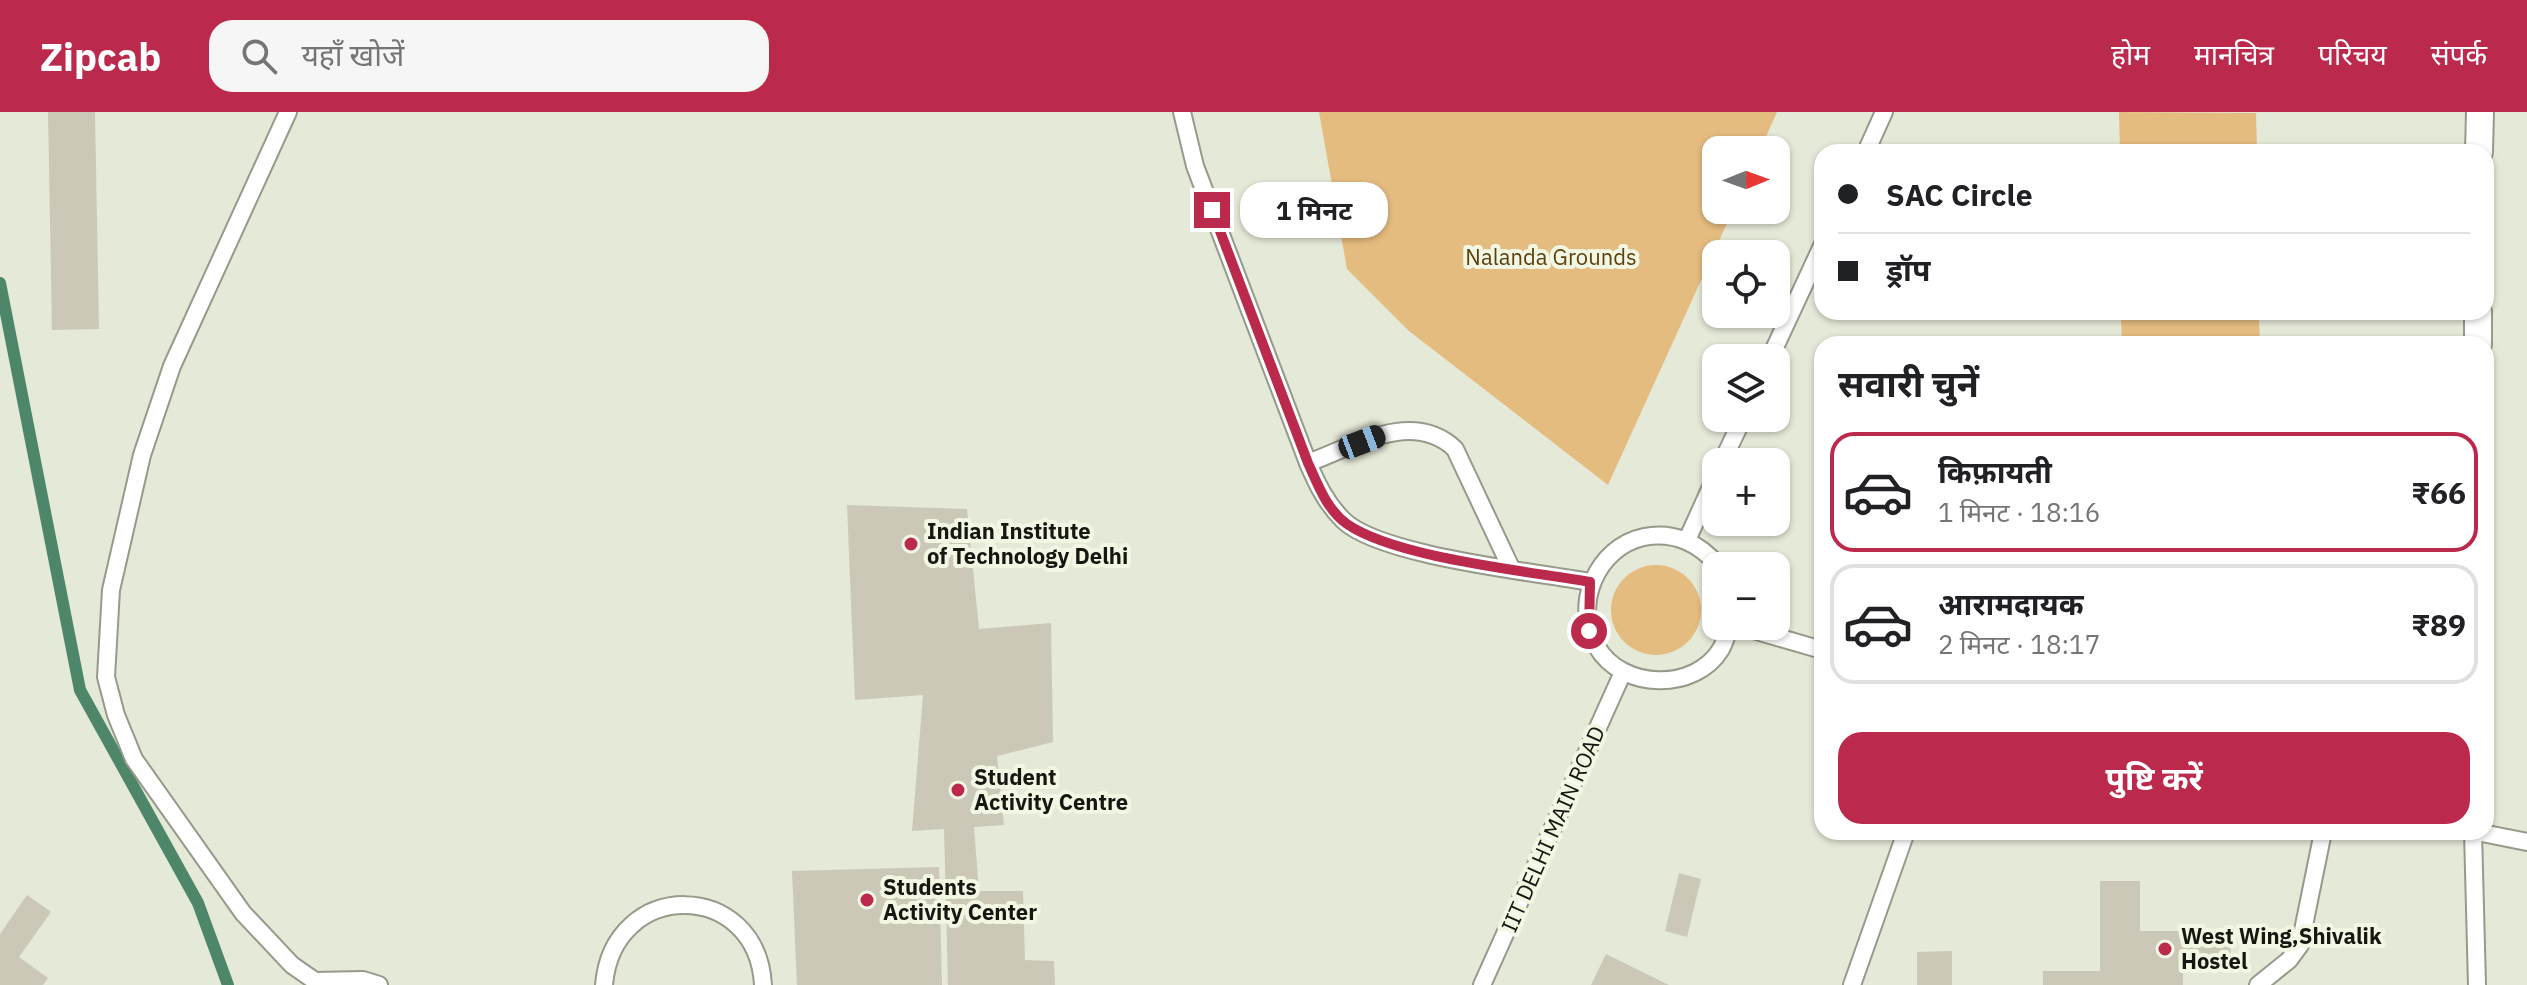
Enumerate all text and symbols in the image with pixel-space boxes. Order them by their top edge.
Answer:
search box [209,20,769,92]
text: Zipcab [40,32,161,81]
icon: search [237,34,281,78]
text: यहाँ खोजें [301,35,404,74]
text: होम [2111,36,2150,73]
text: मानचित्र [2194,36,2274,73]
text: परिचय [2318,36,2387,73]
text: संपर्क [2431,36,2487,73]
north arrow [1702,136,1790,224]
map controls [1702,136,1790,640]
text: SAC Circle [1886,175,2033,214]
callout: 1 मिनट [1240,182,1388,238]
route end [1194,192,1230,228]
text: 1 मिनट [1276,193,1352,227]
button: locate [1702,240,1790,328]
park label: Nalanda Grounds [1465,242,1637,271]
text: ड्रॉप [1886,250,1930,289]
button: layers [1702,344,1790,432]
text: सवारी चुनें [1838,360,1979,407]
car [1335,422,1389,462]
button: + [1702,448,1790,536]
text: किफ़ायती [1938,452,2052,491]
icon: car [1842,456,1914,528]
text: ₹66 [2411,473,2466,512]
text: 1 मिनट · 18:16 [1938,495,2100,529]
place label: Indian Institute of Technology Delhi [927,516,1128,570]
marker: Indian Institute of Technology Delhi [902,535,920,553]
button: − [1702,552,1790,640]
text: आरामदायक [1938,584,2084,623]
icon: car [1842,588,1914,660]
text: ₹89 [2411,605,2466,644]
route start [1571,613,1607,649]
text: 2 मिनट · 18:17 [1938,627,2100,661]
street label: IIT DELHI MAIN ROAD [1494,721,1611,936]
button: पुष्टि करें [1838,732,2470,824]
place label: Student Activity Centre [974,762,1128,816]
marker: Student Activity Centre [949,781,967,799]
place label: Students Activity Center [883,872,1037,926]
marker: Students Activity Center [858,891,876,909]
place label: West Wing,Shivalik Hostel [2181,921,2382,975]
marker: West Wing,Shivalik Hostel [2156,940,2174,958]

